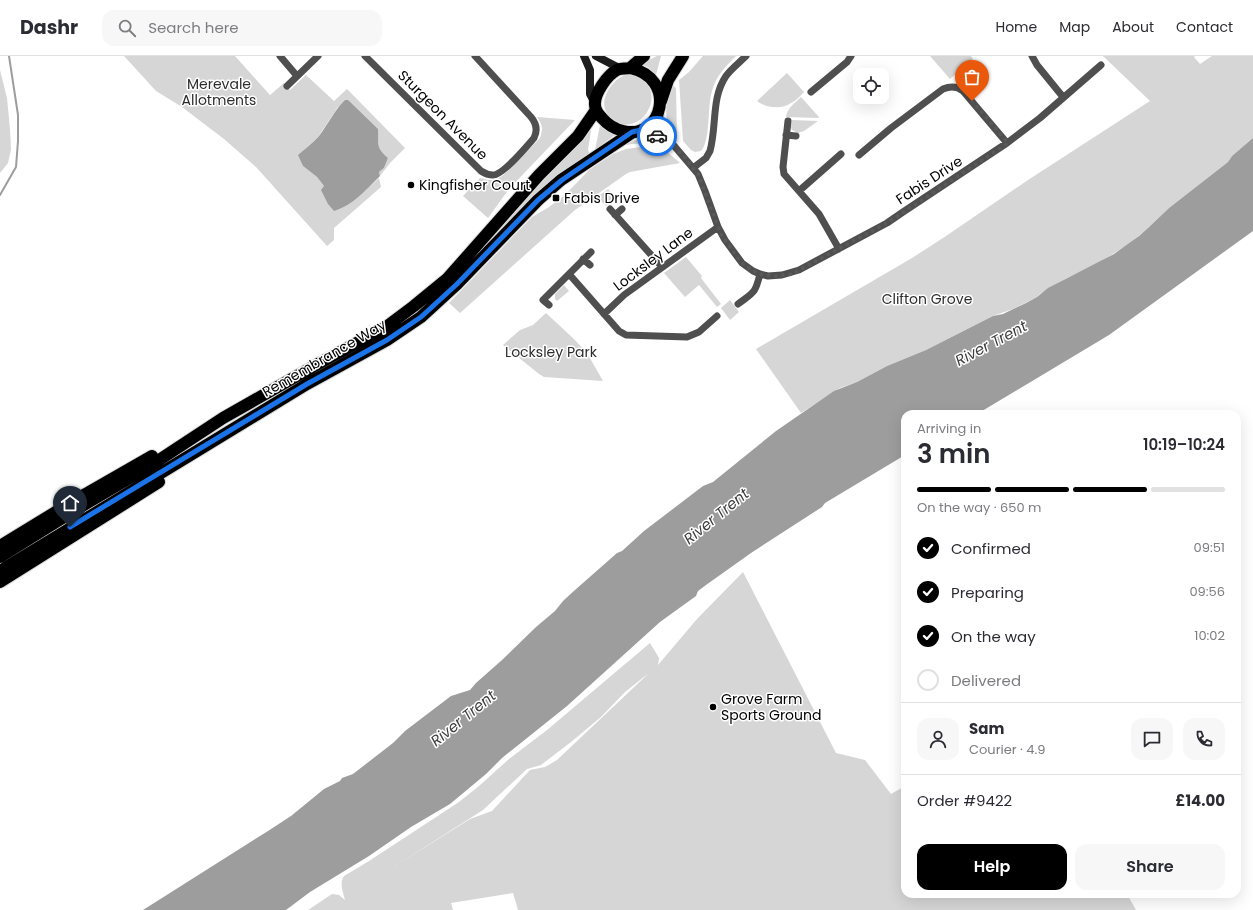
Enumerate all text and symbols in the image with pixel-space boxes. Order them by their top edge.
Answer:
search box [102,10,382,46]
text: Dashr [20,14,78,41]
icon: search [116,17,138,39]
text: Search here [148,17,239,38]
text: Home [995,17,1037,37]
text: Map [1059,17,1090,37]
text: About [1112,17,1154,37]
text: Contact [1176,17,1233,37]
pin [955,60,989,101]
street label: Sturgeon Avenue [394,66,493,165]
icon: bag [961,66,983,88]
map controls [853,68,889,104]
button: locate [853,68,889,104]
park label: Merevale Allotments [182,74,256,110]
courier [637,116,677,156]
icon: car [646,125,668,147]
street label: Fabis Drive [892,151,966,209]
place label: Kingfisher Court [419,175,530,195]
marker: Kingfisher Court [406,180,416,190]
place label: Fabis Drive [564,188,640,208]
marker: Fabis Drive [551,193,561,203]
street label: Locksley Lane [609,222,697,296]
park label: Clifton Grove [882,289,973,309]
street label: Remembrance Way [258,314,390,402]
water label: River Trent [951,315,1031,371]
park label: Locksley Park [505,342,598,362]
text: Arriving in [917,419,981,438]
text: 10:19–10:24 [1143,434,1225,455]
text: 3 min [917,436,990,472]
water label: River Trent [679,483,754,549]
pin [53,486,87,527]
icon: home [59,492,81,514]
text: On the way · 650 m [917,498,1042,517]
icon: check [917,537,939,559]
text: Confirmed [951,538,1031,559]
text: 09:51 [1194,538,1225,557]
icon: check [917,581,939,603]
text: Preparing [951,582,1024,603]
text: 09:56 [1189,582,1225,601]
icon: check [917,625,939,647]
text: On the way [951,626,1036,647]
text: 10:02 [1194,626,1225,645]
text: Delivered [951,670,1021,691]
water label: River Trent [426,685,501,751]
place label: Grove Farm Sports Ground [721,689,821,725]
marker: Grove Farm Sports Ground [708,702,718,712]
button: person [917,718,959,760]
text: Sam [969,718,1004,739]
button: chat [1131,718,1173,760]
button: phone [1183,718,1225,760]
text: Courier · 4.9 [969,740,1045,759]
text: Order #9422 [917,790,1012,811]
text: £14.00 [1175,790,1225,811]
button: Help [917,844,1067,890]
button: Share [1075,844,1225,890]

